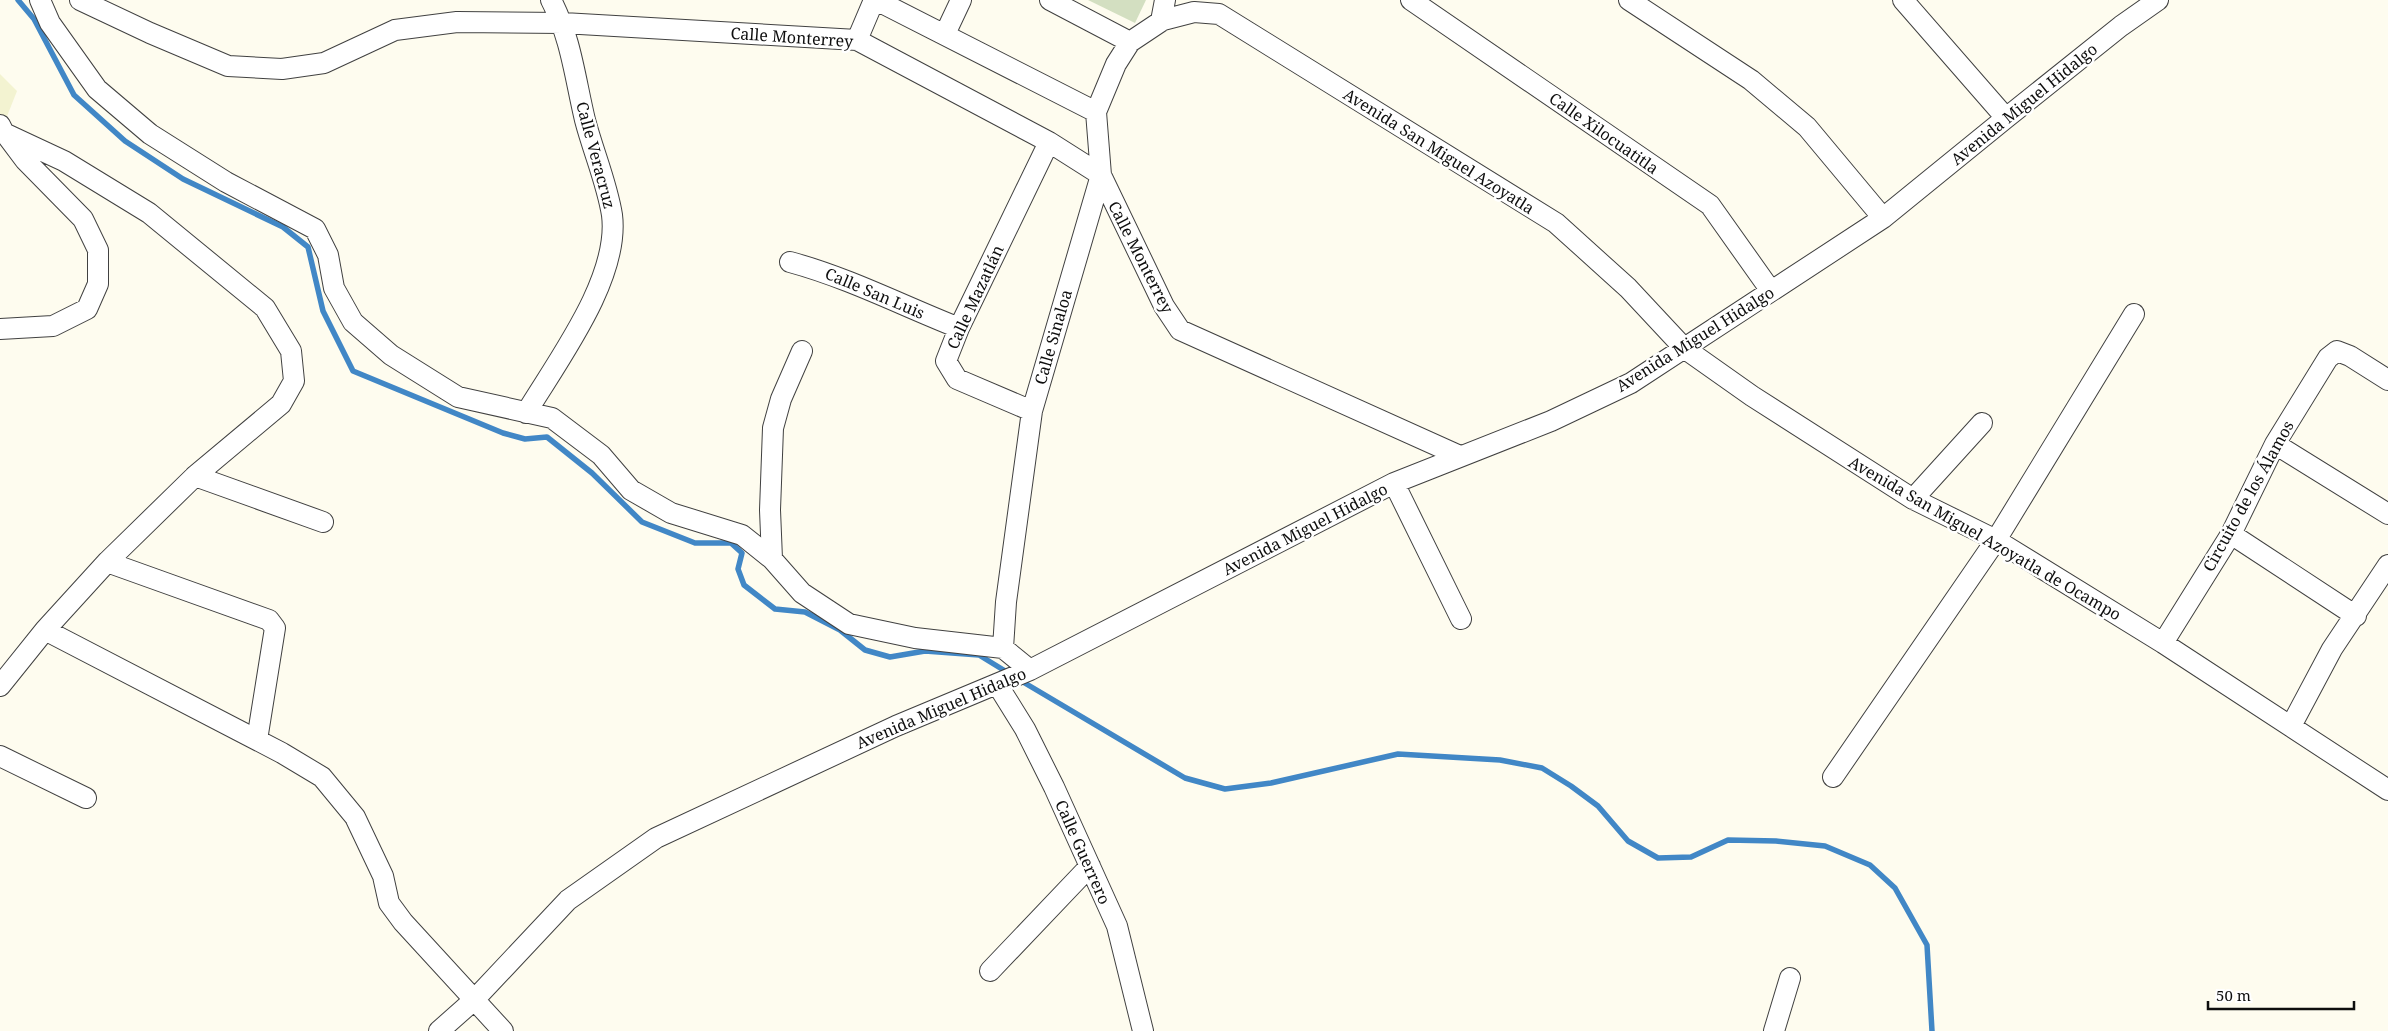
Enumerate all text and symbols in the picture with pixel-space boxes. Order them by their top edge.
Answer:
street label: Calle Monterrey [730,22,855,52]
street label: Avenida Miguel Hidalgo [1946,38,2102,170]
street label: Avenida San Miguel Azoyatla [1339,83,1539,219]
street label: Calle Xilocuatitla [1545,87,1663,179]
street label: Calle Veracruz [571,99,621,211]
street label: Calle Monterrey [1103,197,1179,318]
street label: Calle Mazatlán [941,241,1009,353]
street label: Calle San Luis [822,262,928,324]
street label: Avenida Miguel Hidalgo [1612,281,1778,397]
street label: Calle Sinaloa [1029,287,1077,387]
street label: Circuito de los Álamos [2197,417,2299,575]
street label: Avenida San Miguel Azoyatla de Ocampo [1845,451,2125,625]
street label: Avenida Miguel Hidalgo [1219,478,1391,580]
street label: Avenida Miguel Hidalgo [853,662,1029,754]
street label: Calle Guerrero [1050,796,1116,908]
scale bar [2208,978,2354,1010]
text: 50 m [2216,985,2251,1005]

